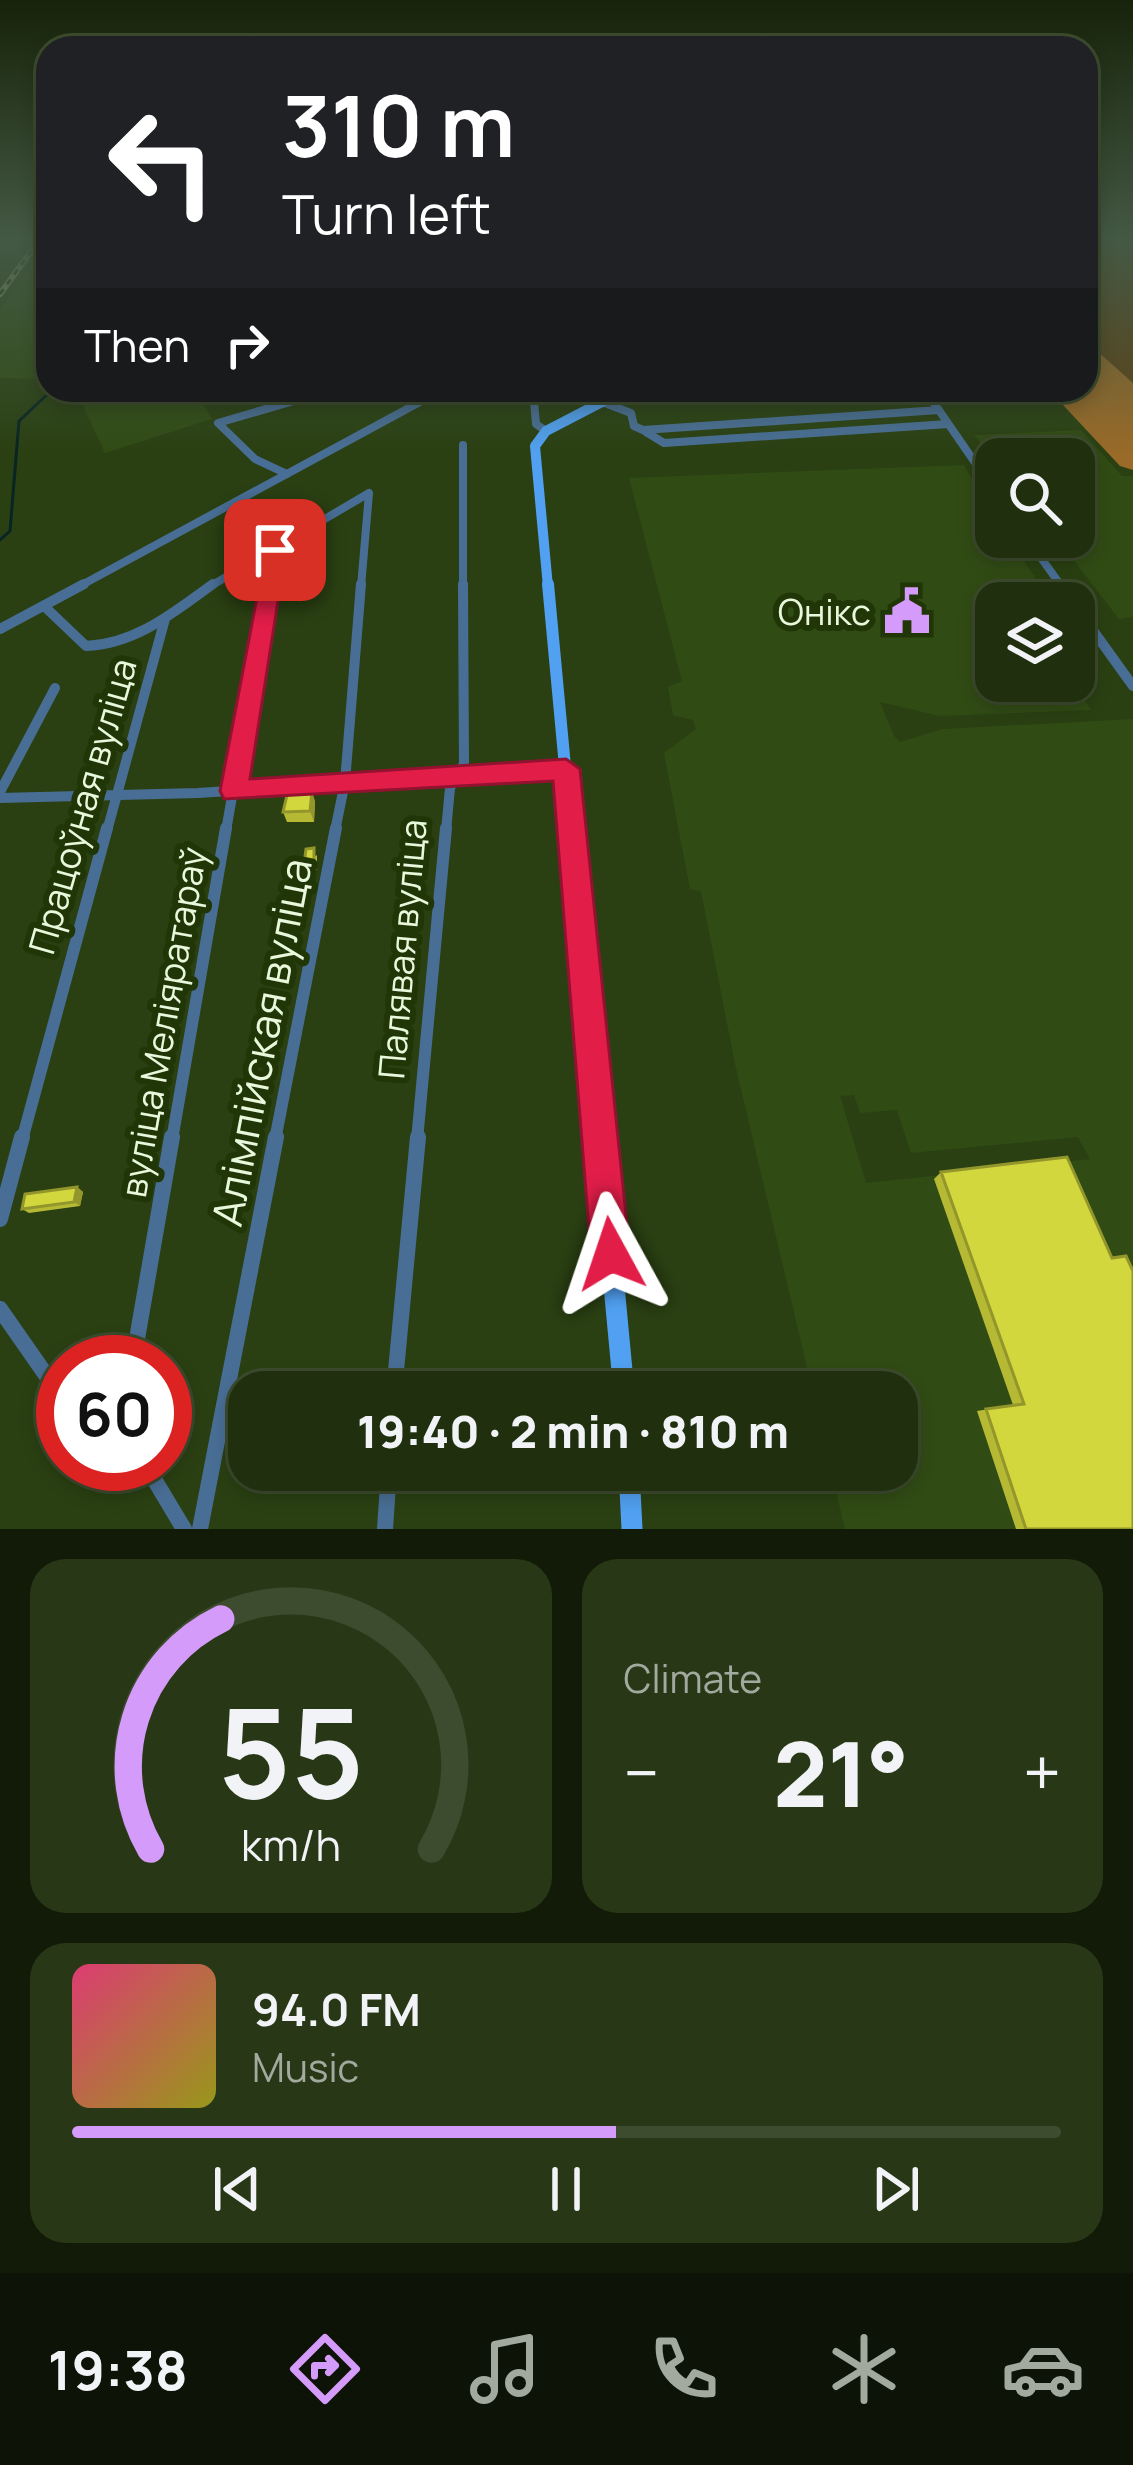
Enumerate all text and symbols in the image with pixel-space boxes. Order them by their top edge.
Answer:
text: 310 m [282,67,515,182]
icon: left [84,84,240,240]
text: Turn left [282,176,491,250]
icon: right [214,312,280,378]
text: Then [84,314,190,376]
map controls [975,438,1095,702]
button: search [975,438,1095,558]
pin [224,499,326,601]
icon: arrive [242,517,308,583]
button: layers [975,582,1095,702]
public building icon: Онікс [882,586,932,636]
place label: Онікс [778,587,871,636]
street label: Працоўная вуліца [16,653,148,959]
street label: Палявая вуліца [366,817,438,1081]
street label: вуліца Меліяратараў [108,843,218,1201]
street label: Алімпійская вуліца [197,853,325,1231]
position arrow [548,1191,674,1317]
speed limit sign: 60 [36,1335,192,1491]
text: 19:40 · 2 min · 810 m [357,1400,789,1462]
text: Climate [624,1651,762,1705]
text: 55 [218,1665,364,1835]
text: 21° [773,1711,909,1834]
text: − [624,1727,659,1817]
text: + [1023,1727,1061,1817]
text: km/h [241,1815,341,1874]
text: 94.0 FM [252,1978,421,2040]
text: Music [252,2040,359,2094]
icon: previous [204,2156,270,2222]
icon: pause [533,2156,599,2222]
icon: next [863,2156,929,2222]
icon: directions [283,2327,367,2411]
icon: music [463,2327,547,2411]
icon: phone [642,2327,726,2411]
icon: climate [822,2327,906,2411]
icon: car [1001,2327,1085,2411]
text: 19:38 [48,2332,188,2406]

